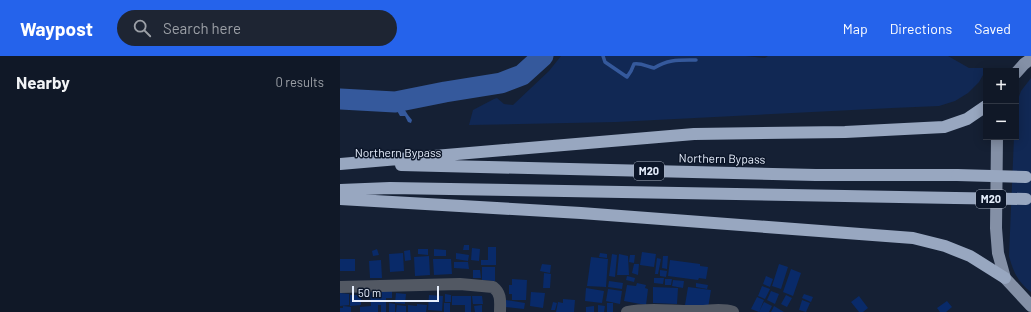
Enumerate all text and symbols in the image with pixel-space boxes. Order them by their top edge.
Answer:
search box [117,10,397,46]
text: Waypost [20,17,93,40]
icon: search [131,17,153,39]
text: Search here [163,19,241,37]
text: Map [843,20,868,37]
text: Directions [890,20,952,37]
text: Saved [974,20,1011,37]
map controls [983,68,1019,140]
button: + [983,68,1019,104]
text: Nearby [16,72,70,92]
text: 0 results [275,74,324,90]
button: − [983,104,1019,140]
street label: Northern Bypass [355,145,442,159]
street label: Northern Bypass [679,150,766,166]
road number: M20 [634,162,664,180]
road number: M20 [976,190,1006,208]
scale bar [352,284,439,303]
text: 50 m [358,286,381,299]

